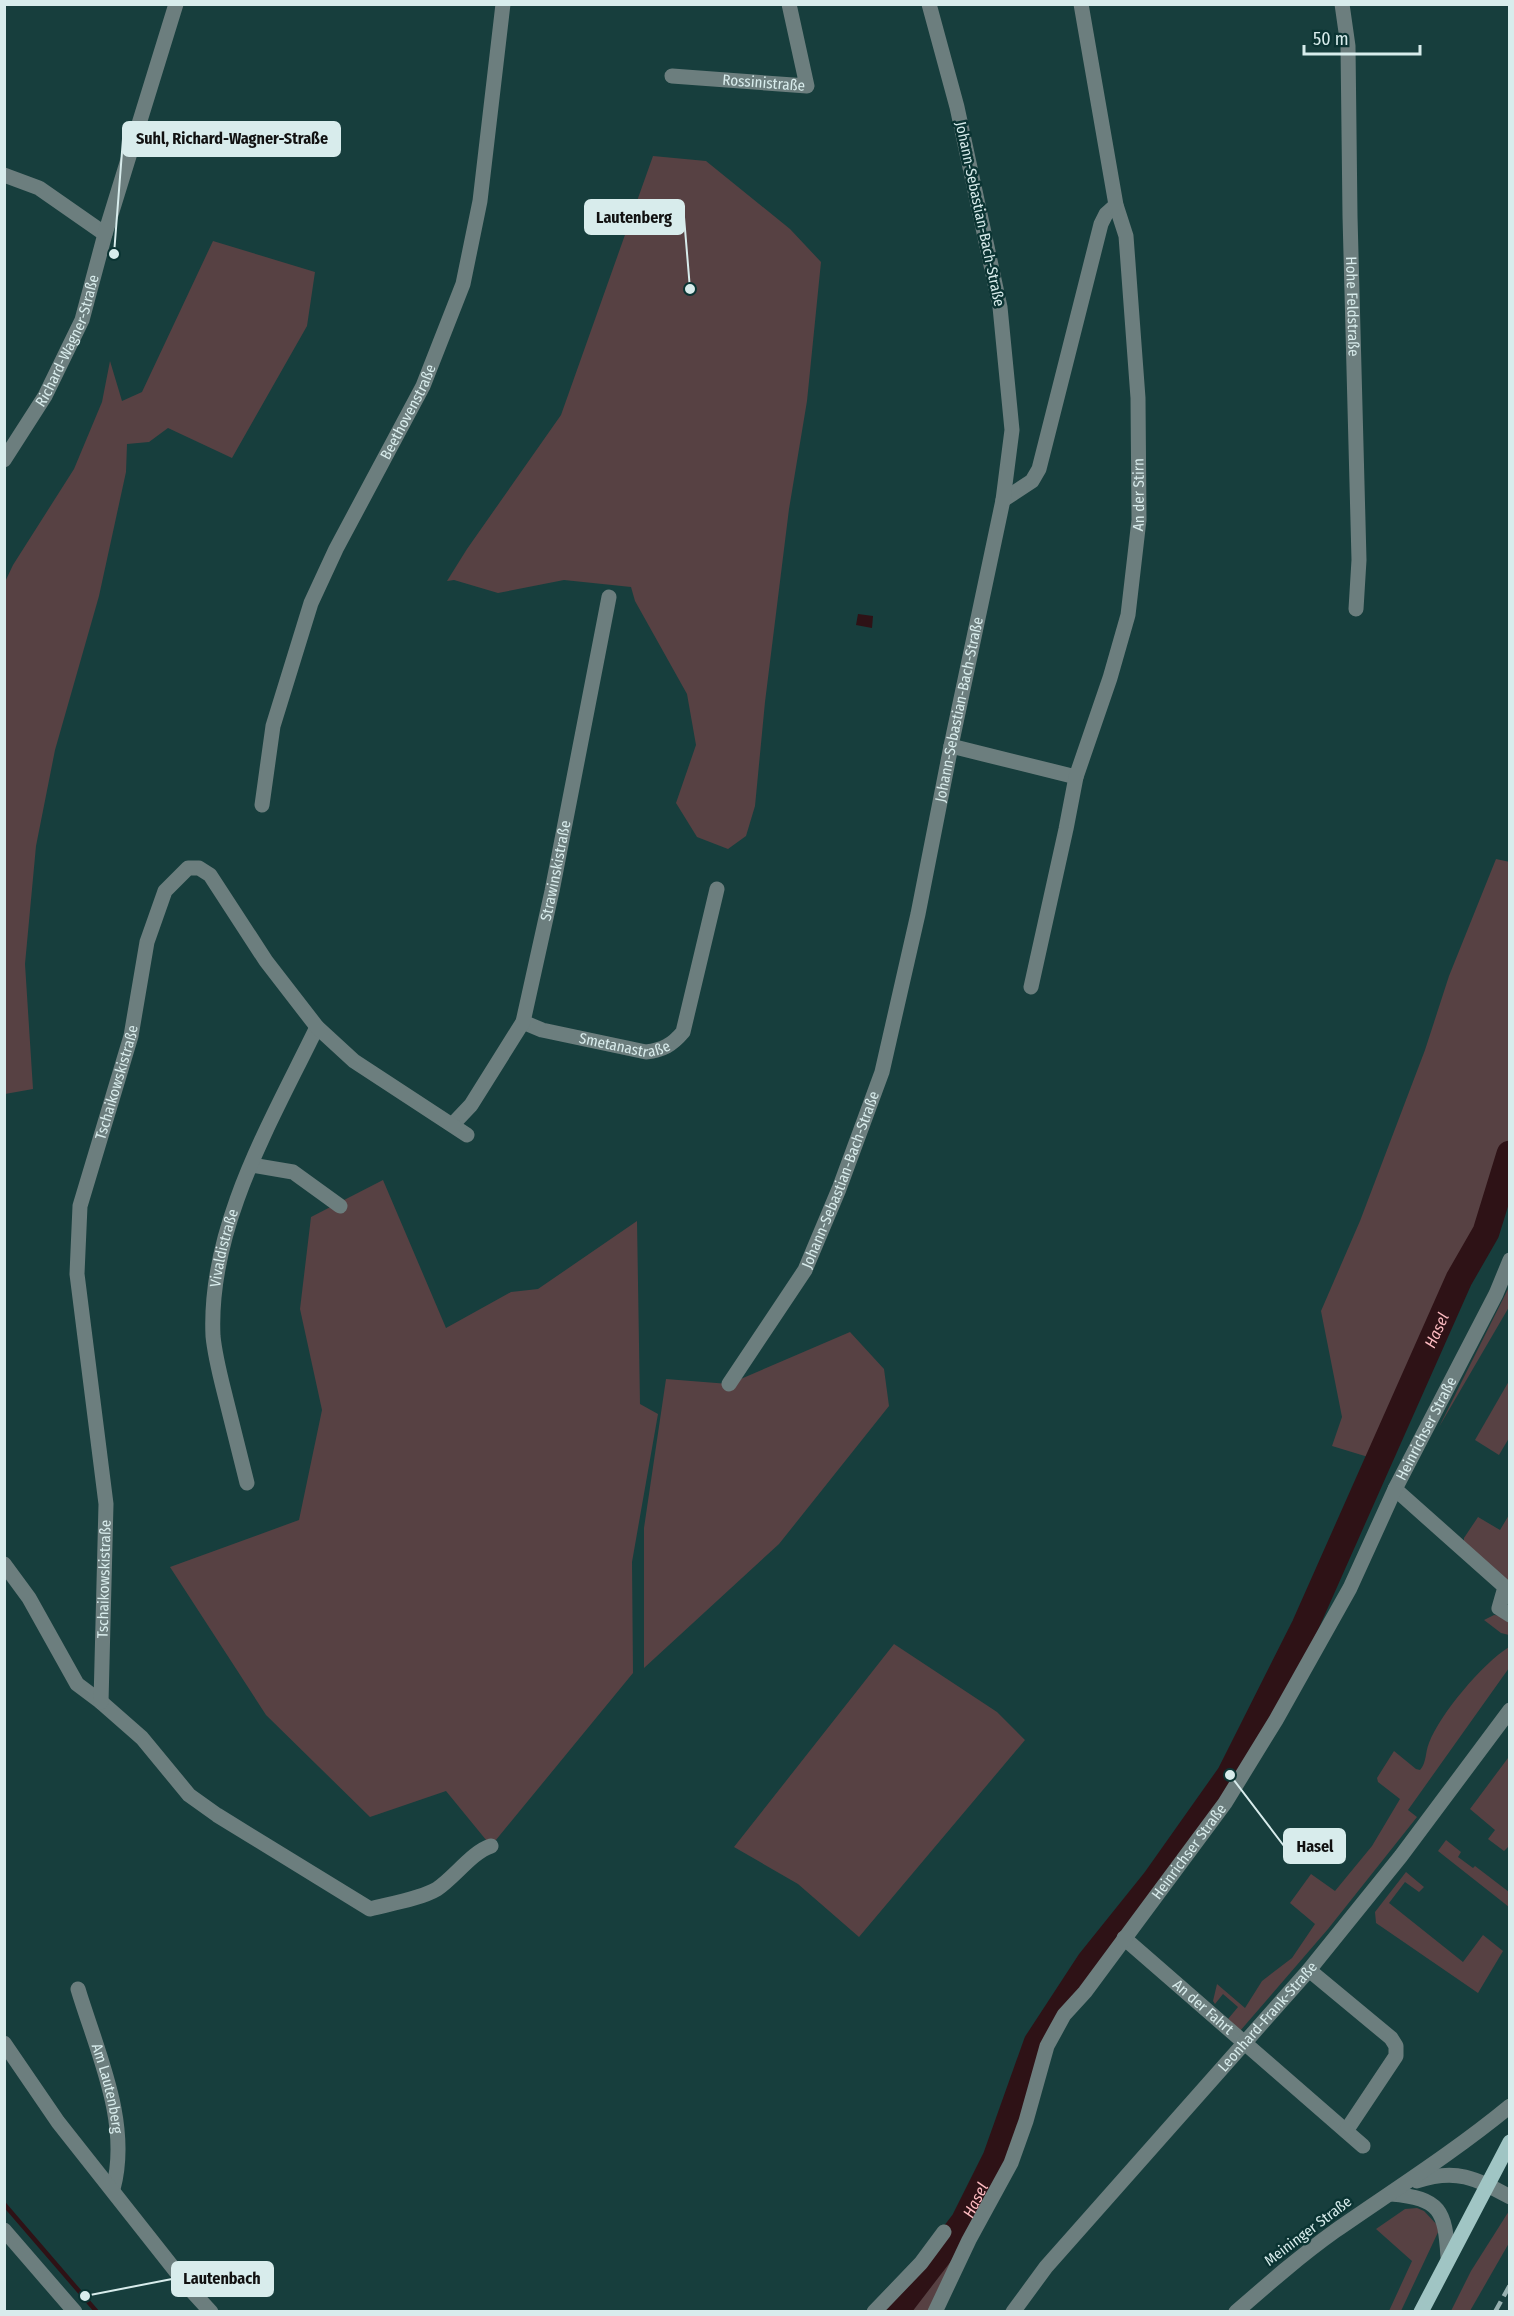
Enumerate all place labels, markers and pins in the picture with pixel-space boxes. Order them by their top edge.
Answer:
callout: Suhl, Richard-Wagner-Straße [123,122,340,156]
callout: Lautenberg [585,200,684,234]
callout: Hasel [1284,1829,1345,1863]
callout: Lautenbach [172,2262,273,2296]

